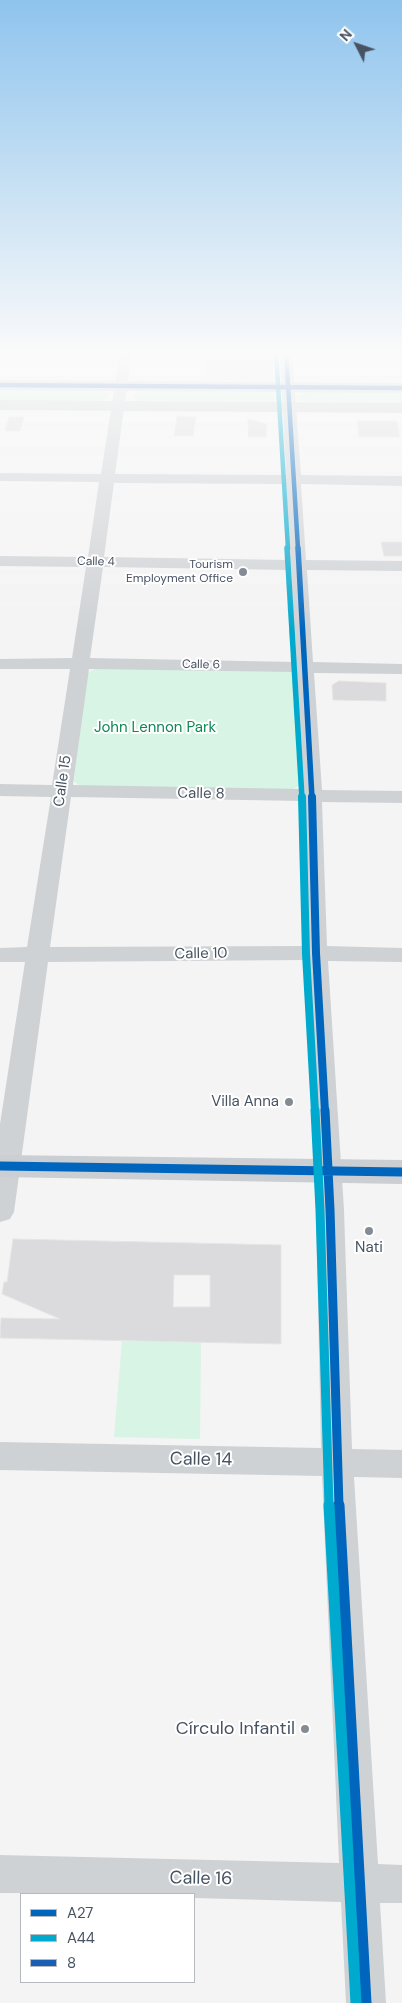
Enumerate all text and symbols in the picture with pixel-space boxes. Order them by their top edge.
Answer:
north arrow [332,20,382,70]
text: N [336,25,356,45]
street label: Calle 4 [77,554,115,570]
place label: Tourism Employment Office [126,558,233,586]
marker: Tourism Employment Office [237,566,249,578]
street label: Calle 6 [182,657,220,673]
park label: John Lennon Park [94,719,216,737]
street label: Calle 15 [50,754,76,808]
street label: Calle 8 [177,785,225,803]
street label: Calle 10 [174,945,228,963]
place label: Villa Anna [211,1093,279,1111]
marker: Villa Anna [283,1096,295,1108]
marker: Nati [363,1225,375,1237]
place label: Nati [355,1239,383,1257]
street label: Calle 14 [170,1449,232,1471]
place label: Círculo Infantil [176,1718,295,1740]
marker: Círculo Infantil [299,1723,311,1735]
street label: Calle 16 [169,1868,233,1890]
legend [20,1893,195,1983]
text: A27 [67,1903,93,1923]
text: A44 [67,1928,95,1948]
text: 8 [67,1953,76,1973]

